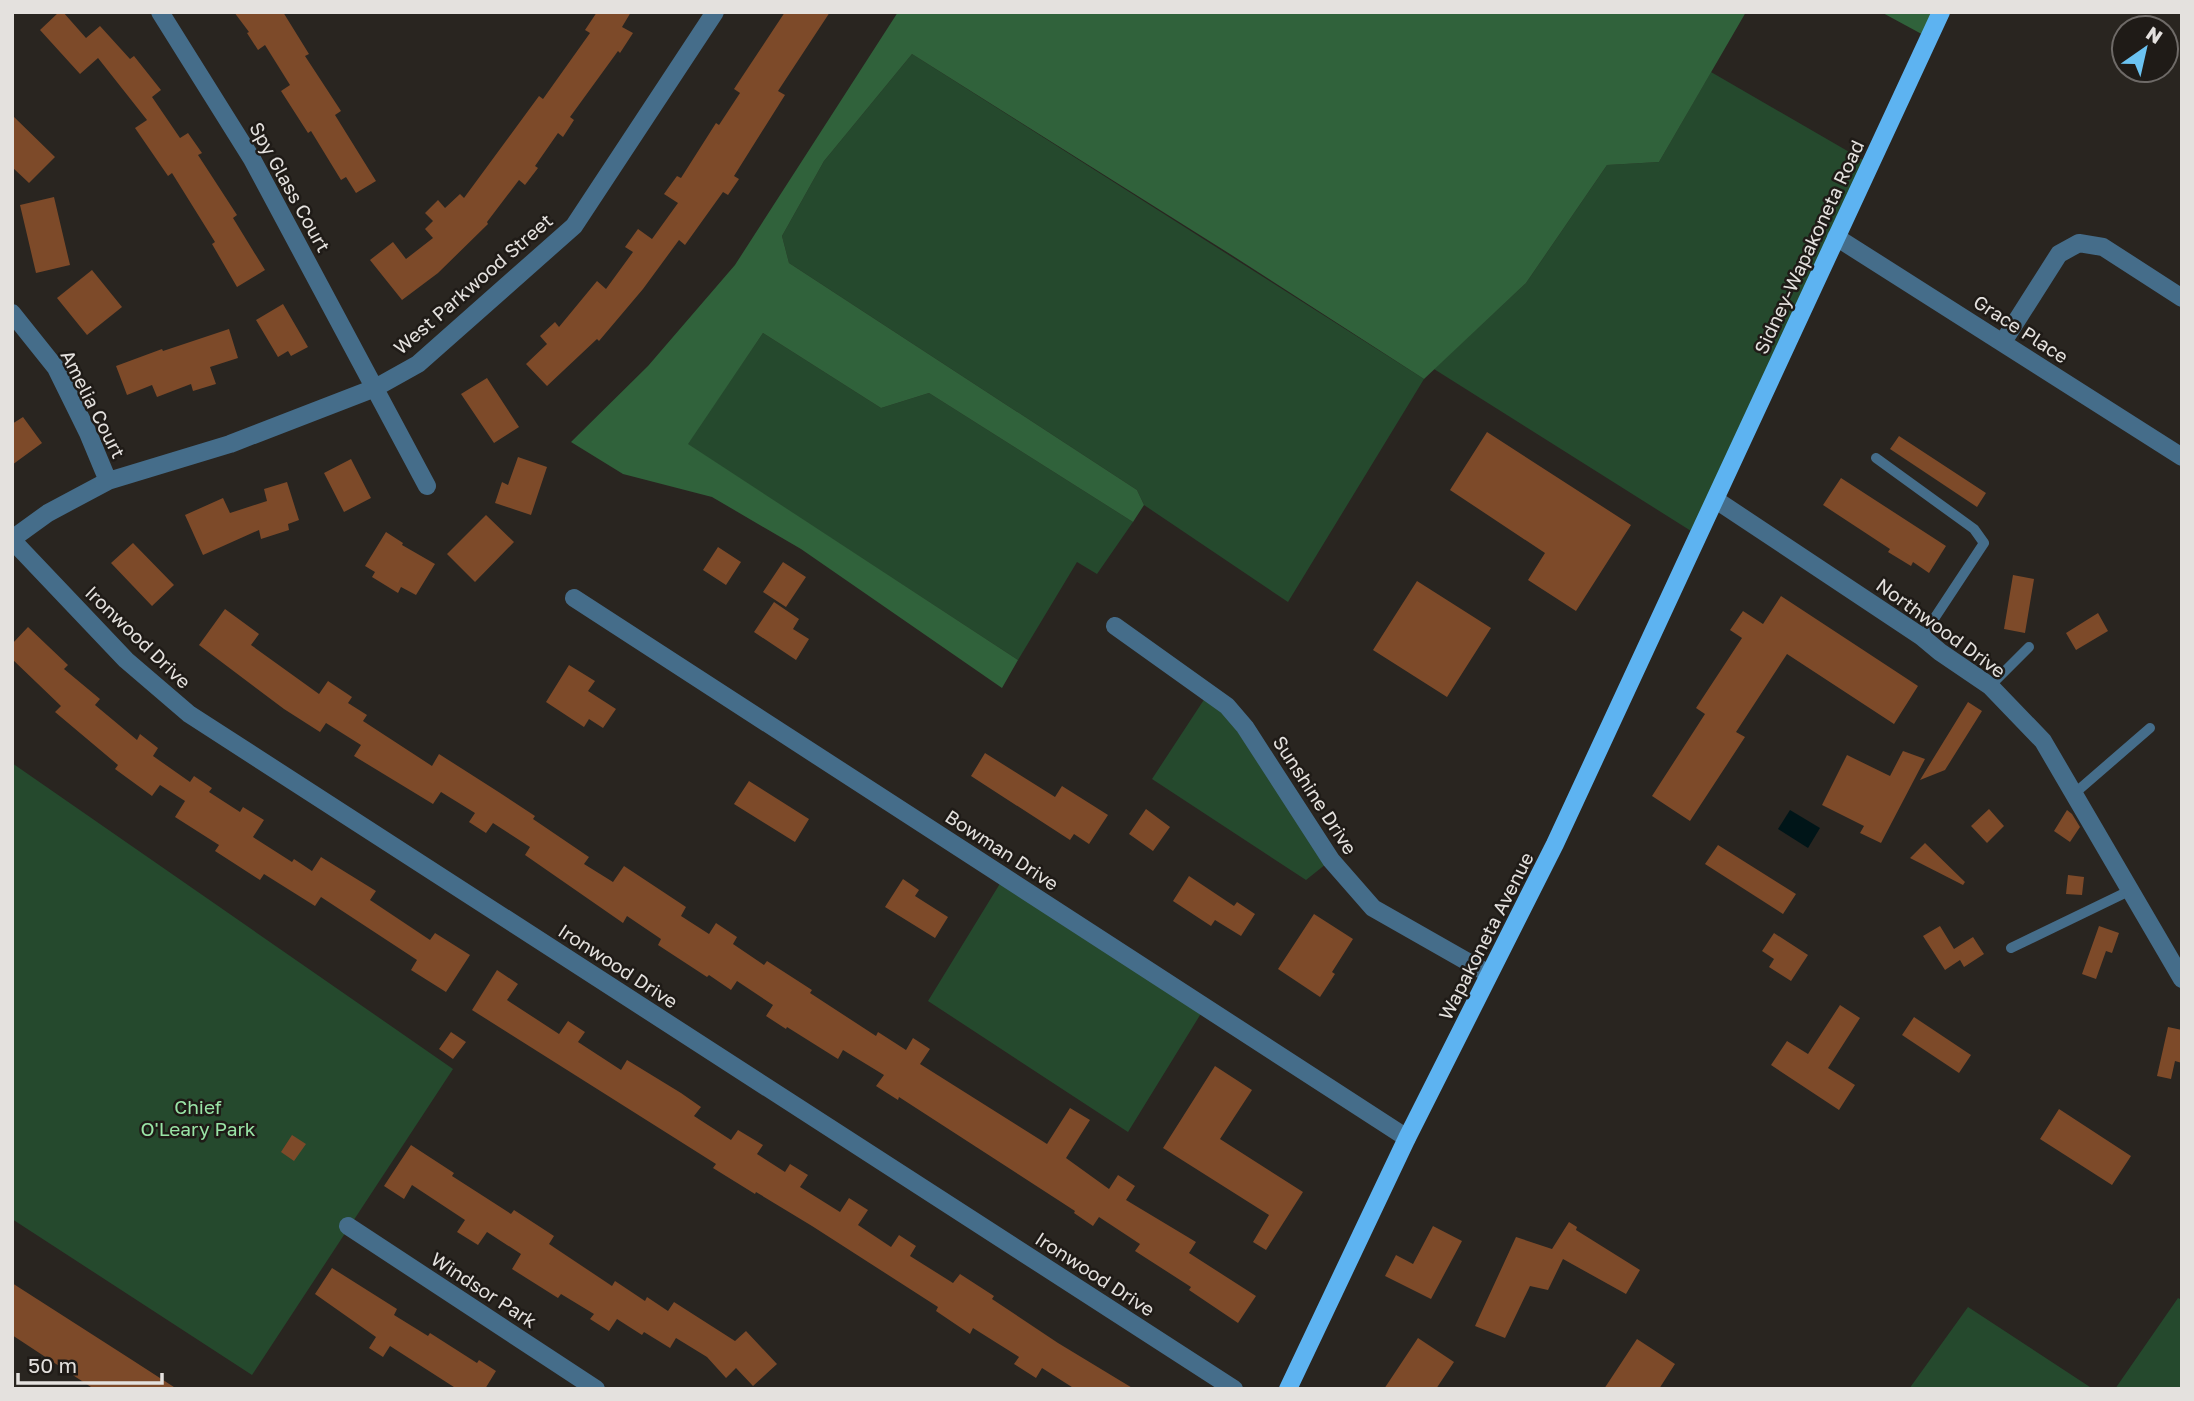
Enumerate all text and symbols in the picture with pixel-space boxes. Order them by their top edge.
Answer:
north arrow [2110,14,2180,84]
text: N [2142,21,2167,48]
street label: Spy Glass Court [245,118,336,256]
street label: Sidney-Wapakoneta Road [1749,136,1868,357]
street label: West Parkwood Street [389,208,557,359]
street label: Grace Place [1970,289,2073,368]
street label: Amelia Court [56,346,131,462]
street label: Northwood Drive [1872,573,2010,682]
street label: Ironwood Drive [81,581,196,693]
street label: Sunshine Drive [1269,731,1362,858]
street label: Bowman Drive [941,804,1063,895]
street label: Wapakoneta Avenue [1433,848,1538,1024]
street label: Ironwood Drive [554,918,682,1013]
park label: Chief O'Leary Park [140,1095,256,1140]
street label: Ironwood Drive [1031,1226,1159,1321]
street label: Windsor Park [427,1247,542,1332]
scale bar [18,1342,161,1386]
text: 50 m [28,1352,77,1378]

